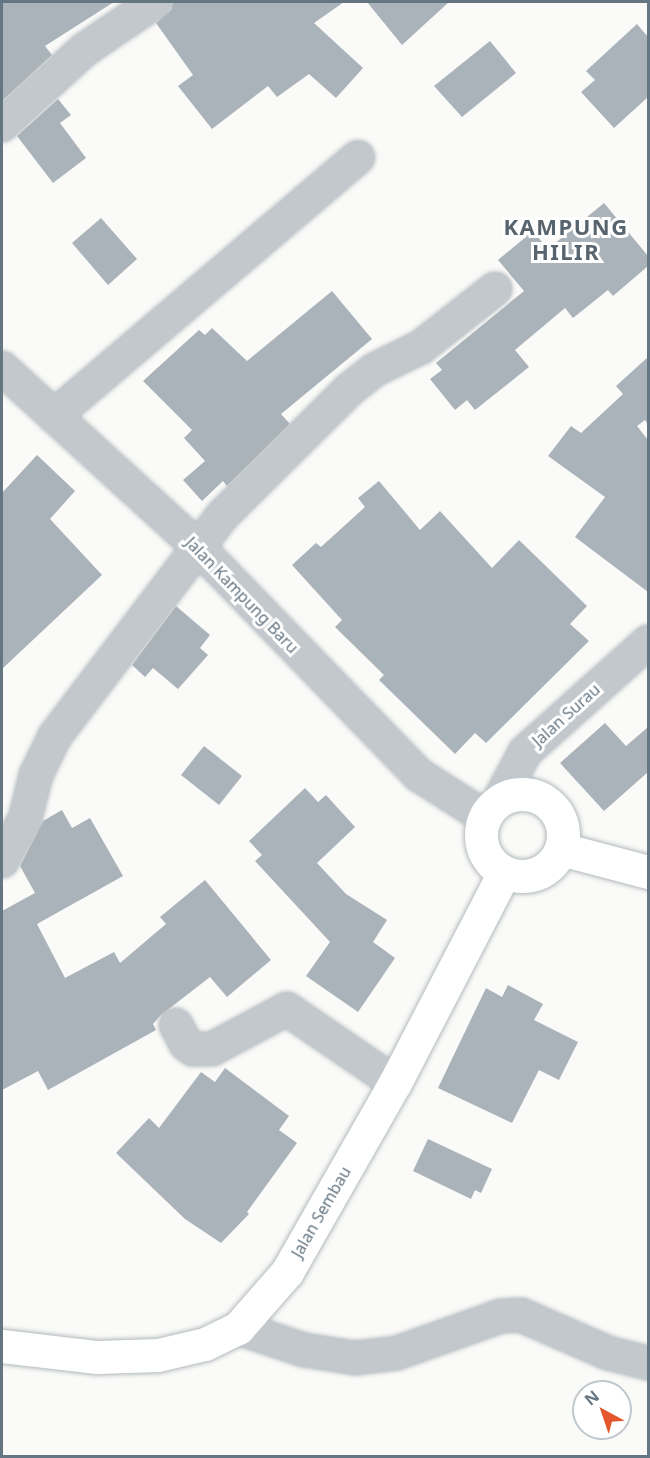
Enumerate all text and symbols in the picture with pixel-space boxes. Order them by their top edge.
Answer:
district label: KAMPUNG HILIR [503,213,629,264]
street label: Jalan Kampung Baru [182,533,302,657]
street label: Jalan Surau [528,680,604,750]
street label: Jalan Sembau [287,1163,355,1261]
north arrow [572,1380,632,1440]
text: N [580,1385,604,1410]

